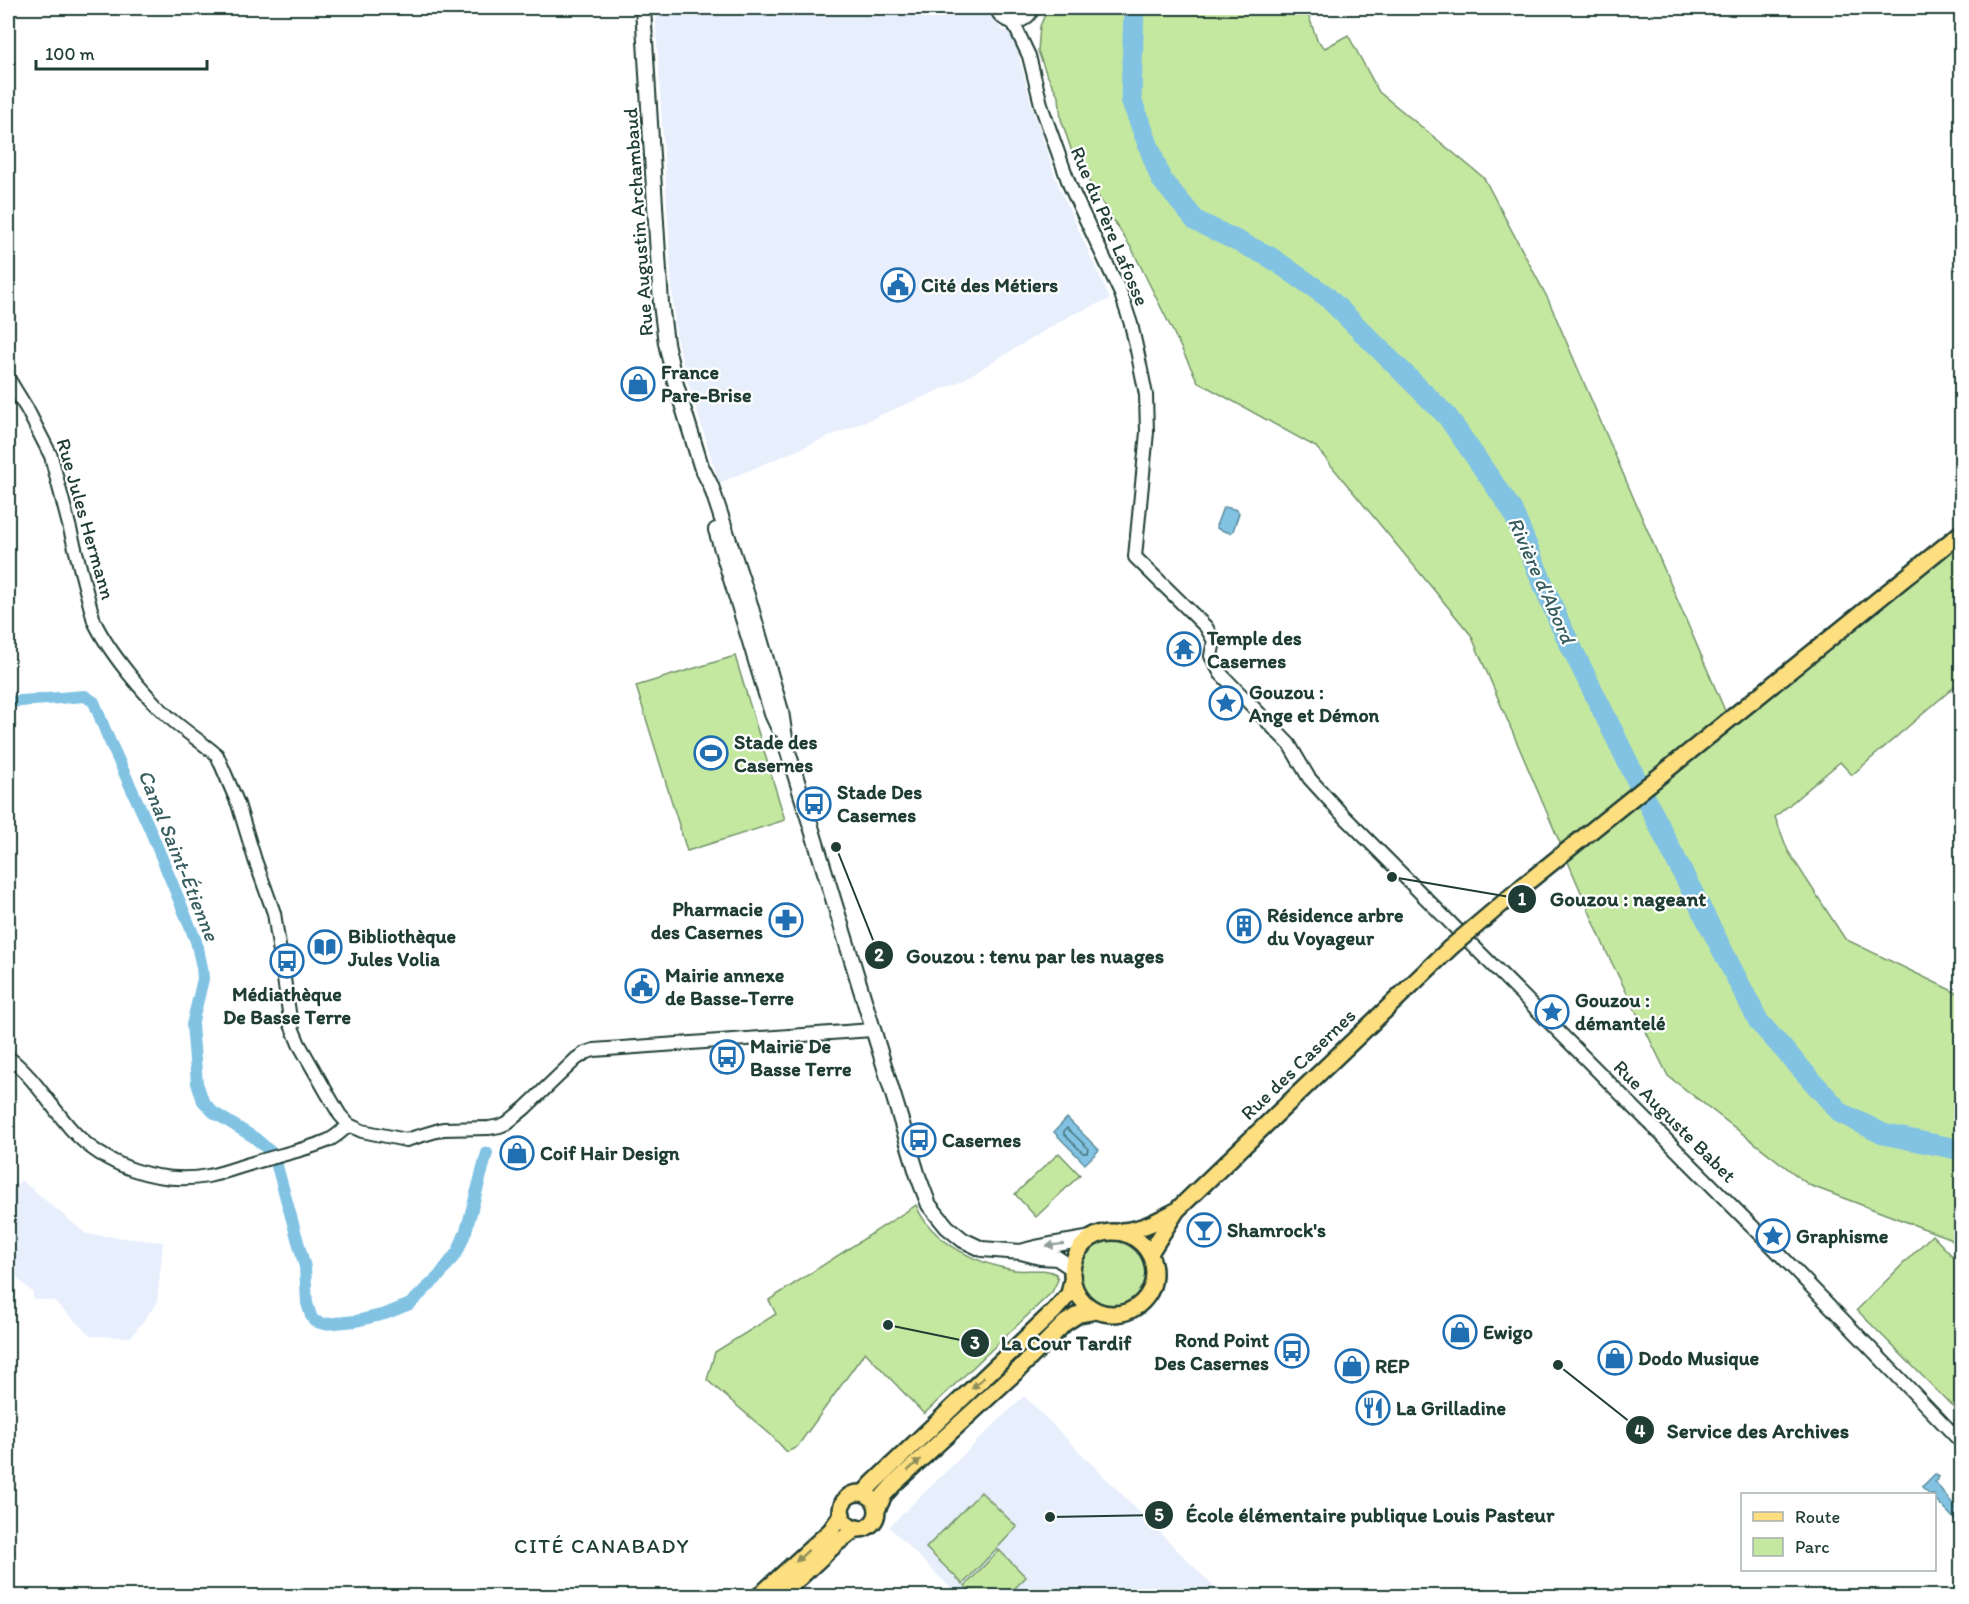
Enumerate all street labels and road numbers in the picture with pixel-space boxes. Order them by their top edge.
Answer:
street label: Rue Augustin Archambaud [618,107,658,337]
street label: Rue du Père Lafosse [1066,143,1154,309]
street label: Rue Jules Hermann [52,436,120,602]
street label: Rue des Casernes [1236,1003,1360,1125]
street label: Rue Auguste Babet [1609,1055,1742,1188]

